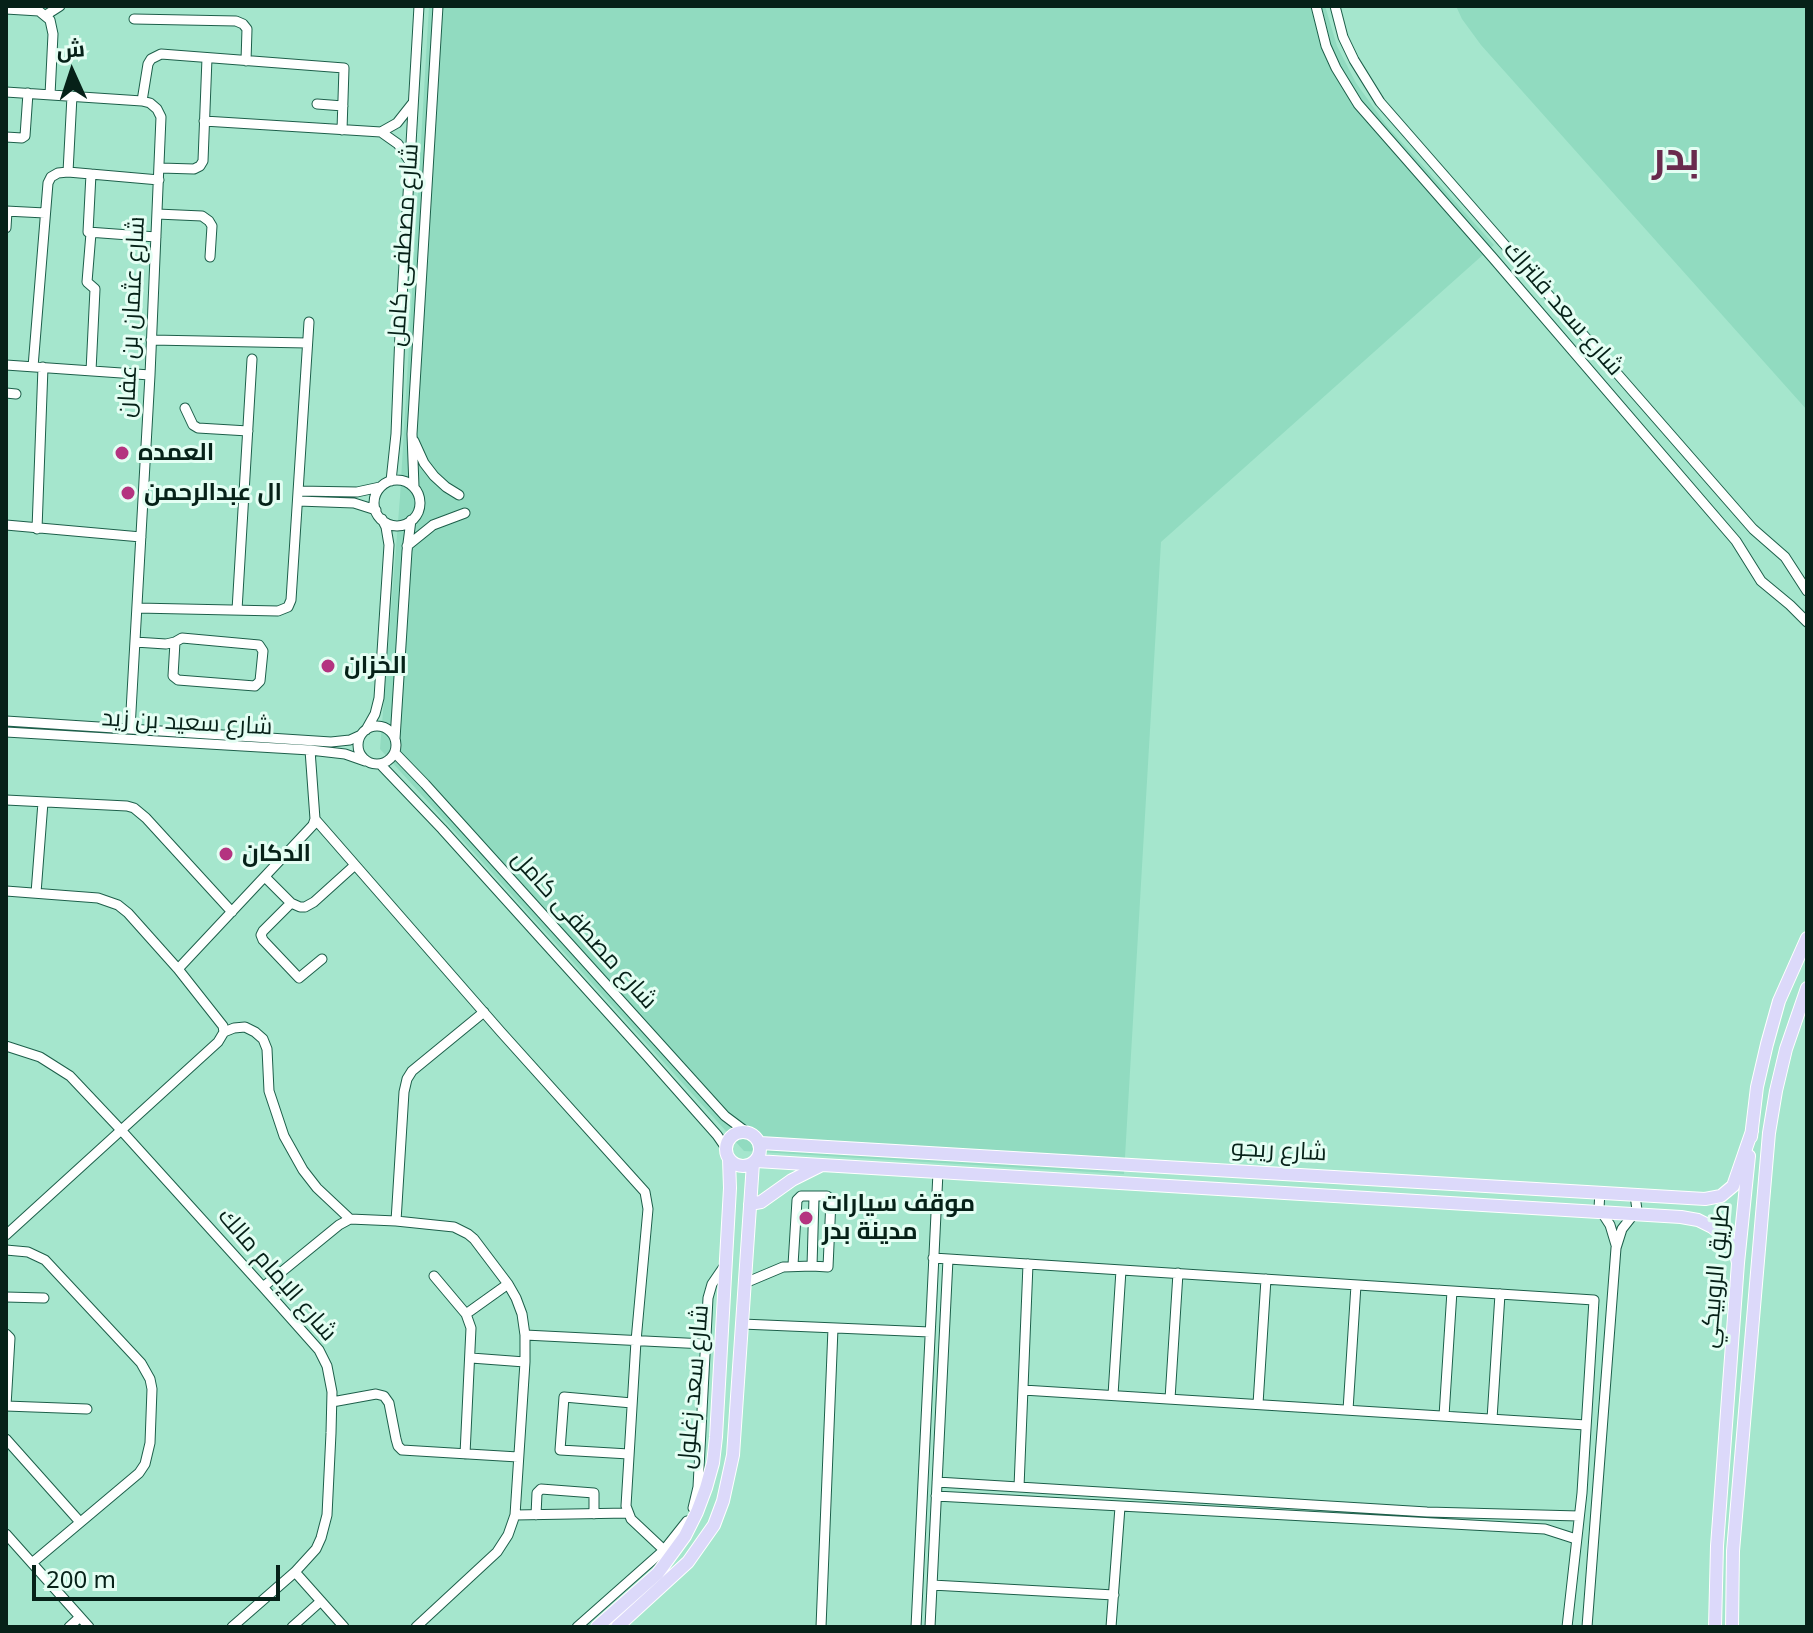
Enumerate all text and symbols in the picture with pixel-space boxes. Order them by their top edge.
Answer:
north arrow [32,32,112,112]
text: ش [56,32,86,64]
district label: بدر [1652,135,1700,183]
street label: شارع مصطفى كامل [383,142,425,348]
street label: شارع عثمان بن عفان [112,216,152,418]
street label: شارع سعد فلتراك [1497,236,1629,382]
place label: العمده [138,439,214,467]
marker: العمده [113,444,131,462]
place label: ال عبدالرحمن [144,479,282,507]
marker: ال عبدالرحمن [119,484,137,502]
place label: الخزان [344,652,407,680]
marker: الخزان [319,657,337,675]
street label: شارع سعيد بن زيد [101,704,273,742]
place label: الدكان [242,840,311,868]
marker: الدكان [217,845,235,863]
street label: شارع مصطفى كامل [505,845,663,1015]
street label: شارع ريجو [1230,1134,1328,1168]
place label: موقف سيارات مدينة بدر [822,1190,975,1246]
street label: شارع الإمام مالك [211,1203,343,1347]
street label: طريق الروبيكي [1695,1203,1737,1349]
marker: موقف سيارات مدينة بدر [797,1209,815,1227]
street label: شارع سعد زغلول [672,1304,716,1470]
scale bar [36,1549,284,1599]
text: 200 m [46,1562,116,1595]

